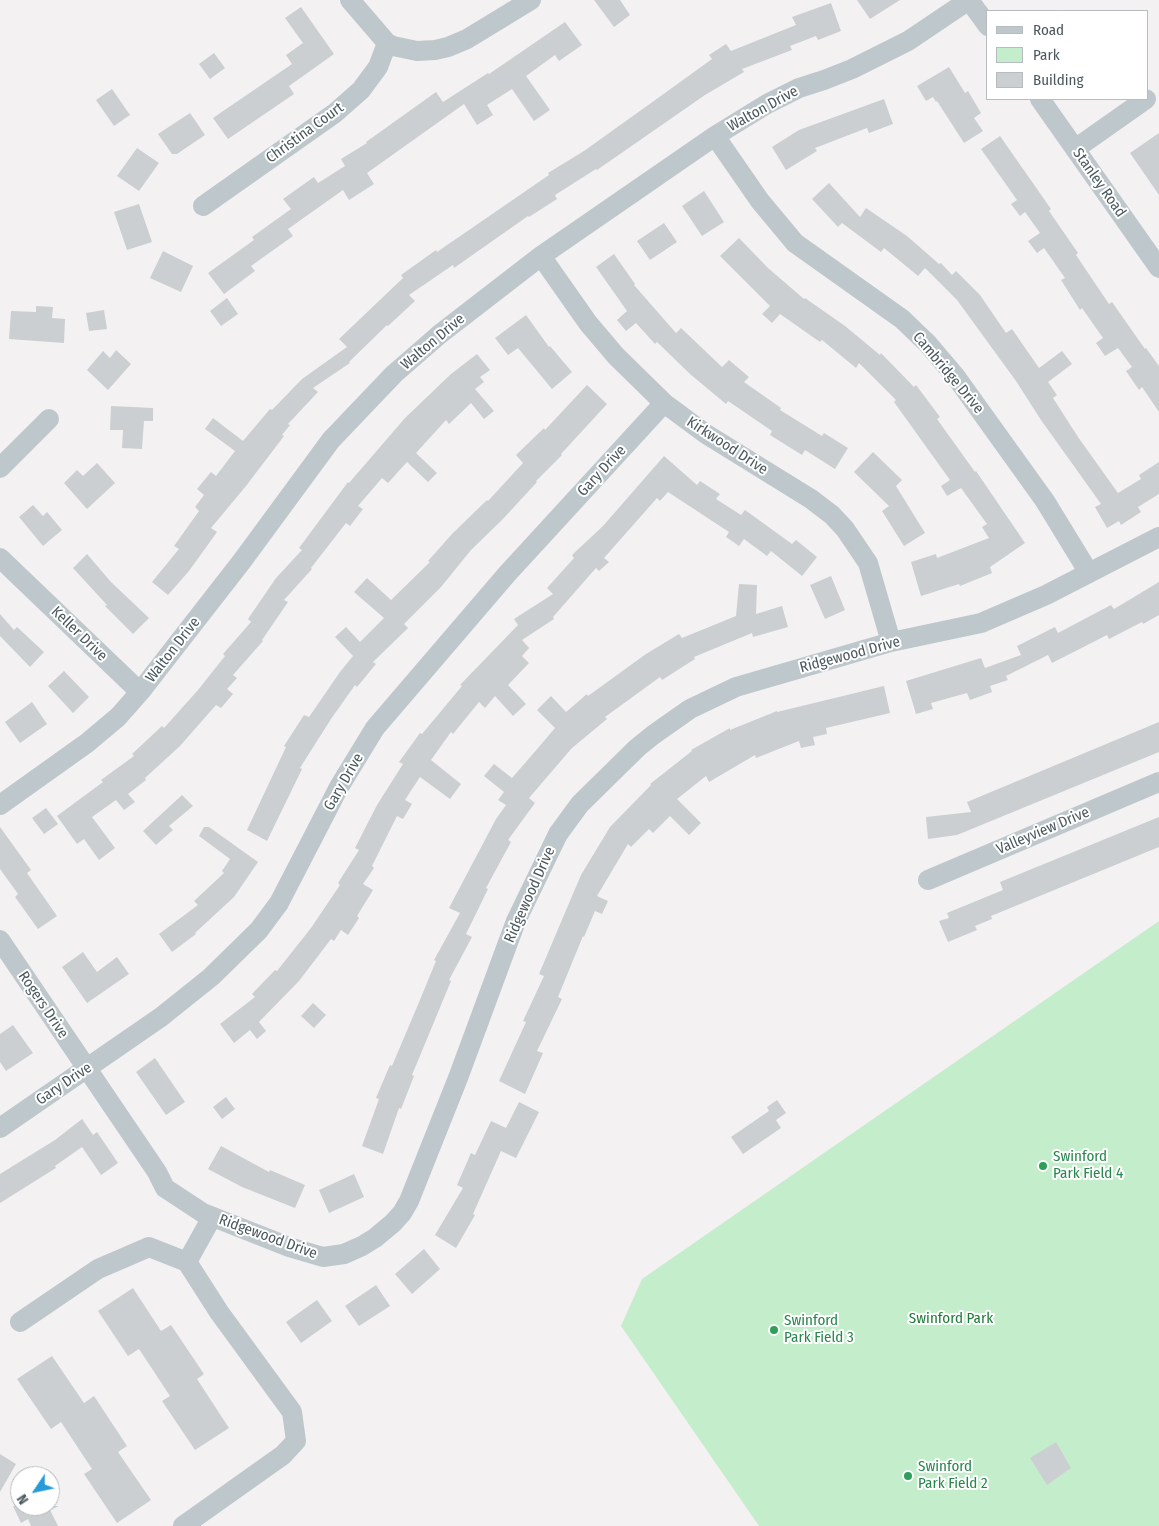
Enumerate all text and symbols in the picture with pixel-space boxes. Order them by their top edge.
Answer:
legend [986,10,1149,100]
text: Road [1033,21,1064,39]
text: Park [1033,46,1060,64]
text: Building [1033,71,1084,89]
street label: Walton Drive [725,82,801,136]
street label: Christina Court [263,99,347,167]
street label: Stanley Road [1069,145,1129,221]
street label: Walton Drive [397,310,469,374]
street label: Cambridge Drive [909,329,987,417]
street label: Kirkwood Drive [683,413,771,479]
street label: Gary Drive [574,442,630,500]
street label: Keller Drive [47,603,111,665]
street label: Walton Drive [142,614,204,686]
street label: Ridgewood Drive [798,633,902,677]
street label: Gary Drive [320,750,368,814]
street label: Valleyview Drive [994,803,1092,859]
street label: Ridgewood Drive [501,844,559,946]
street label: Rogers Drive [14,968,72,1042]
street label: Gary Drive [33,1059,95,1109]
place label: Swinford Park Field 4 [1053,1148,1123,1183]
marker: Swinford Park Field 4 [1037,1160,1049,1172]
street label: Ridgewood Drive [216,1211,320,1263]
park label: Swinford Park [909,1310,993,1328]
place label: Swinford Park Field 3 [784,1312,854,1347]
marker: Swinford Park Field 3 [768,1324,780,1336]
place label: Swinford Park Field 2 [918,1458,988,1493]
north arrow [10,1466,60,1516]
marker: Swinford Park Field 2 [902,1470,914,1482]
text: N [14,1491,32,1507]

